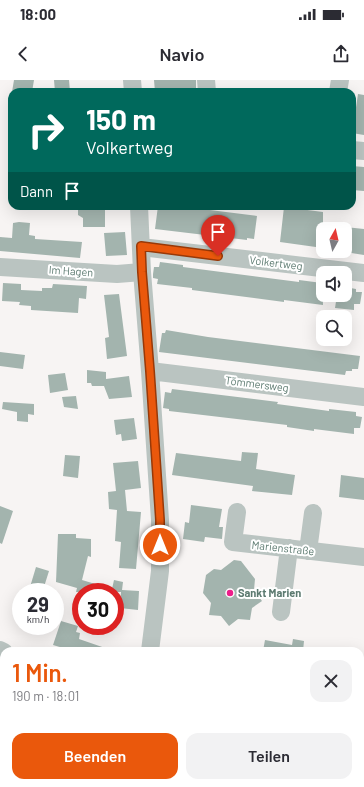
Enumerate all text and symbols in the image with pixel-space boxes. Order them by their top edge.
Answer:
text: 18:00 [20,5,56,23]
icon: back [12,43,34,65]
text: Navio [160,43,204,65]
icon: share [330,43,352,65]
text: 150 m [86,102,156,136]
icon: right [20,104,72,156]
text: Volkertweg [86,136,173,158]
icon: arrive [61,180,83,202]
text: Dann [20,182,53,200]
pin [201,215,235,256]
icon: arrive [207,221,229,243]
north arrow [316,222,352,258]
map controls [316,222,352,346]
street label: Volkertweg [249,253,303,272]
street label: Im Hagen [48,262,94,279]
button: sound [316,266,352,302]
button: search [316,310,352,346]
street label: Tömmersweg [225,373,290,394]
position arrow [139,524,181,566]
street label: Marienstraße [251,538,315,557]
speed limit sign: 30 [72,583,124,635]
place label: Sankt Marien [238,586,301,599]
marker: Sankt Marien [225,588,235,598]
text: 29 [27,592,49,616]
text: km/h [27,613,49,625]
text: 1 Min. [12,658,68,687]
button: close [310,660,352,702]
text: 190 m · 18:01 [12,688,79,704]
button: Beenden [12,733,178,779]
button: Teilen [186,733,352,779]

